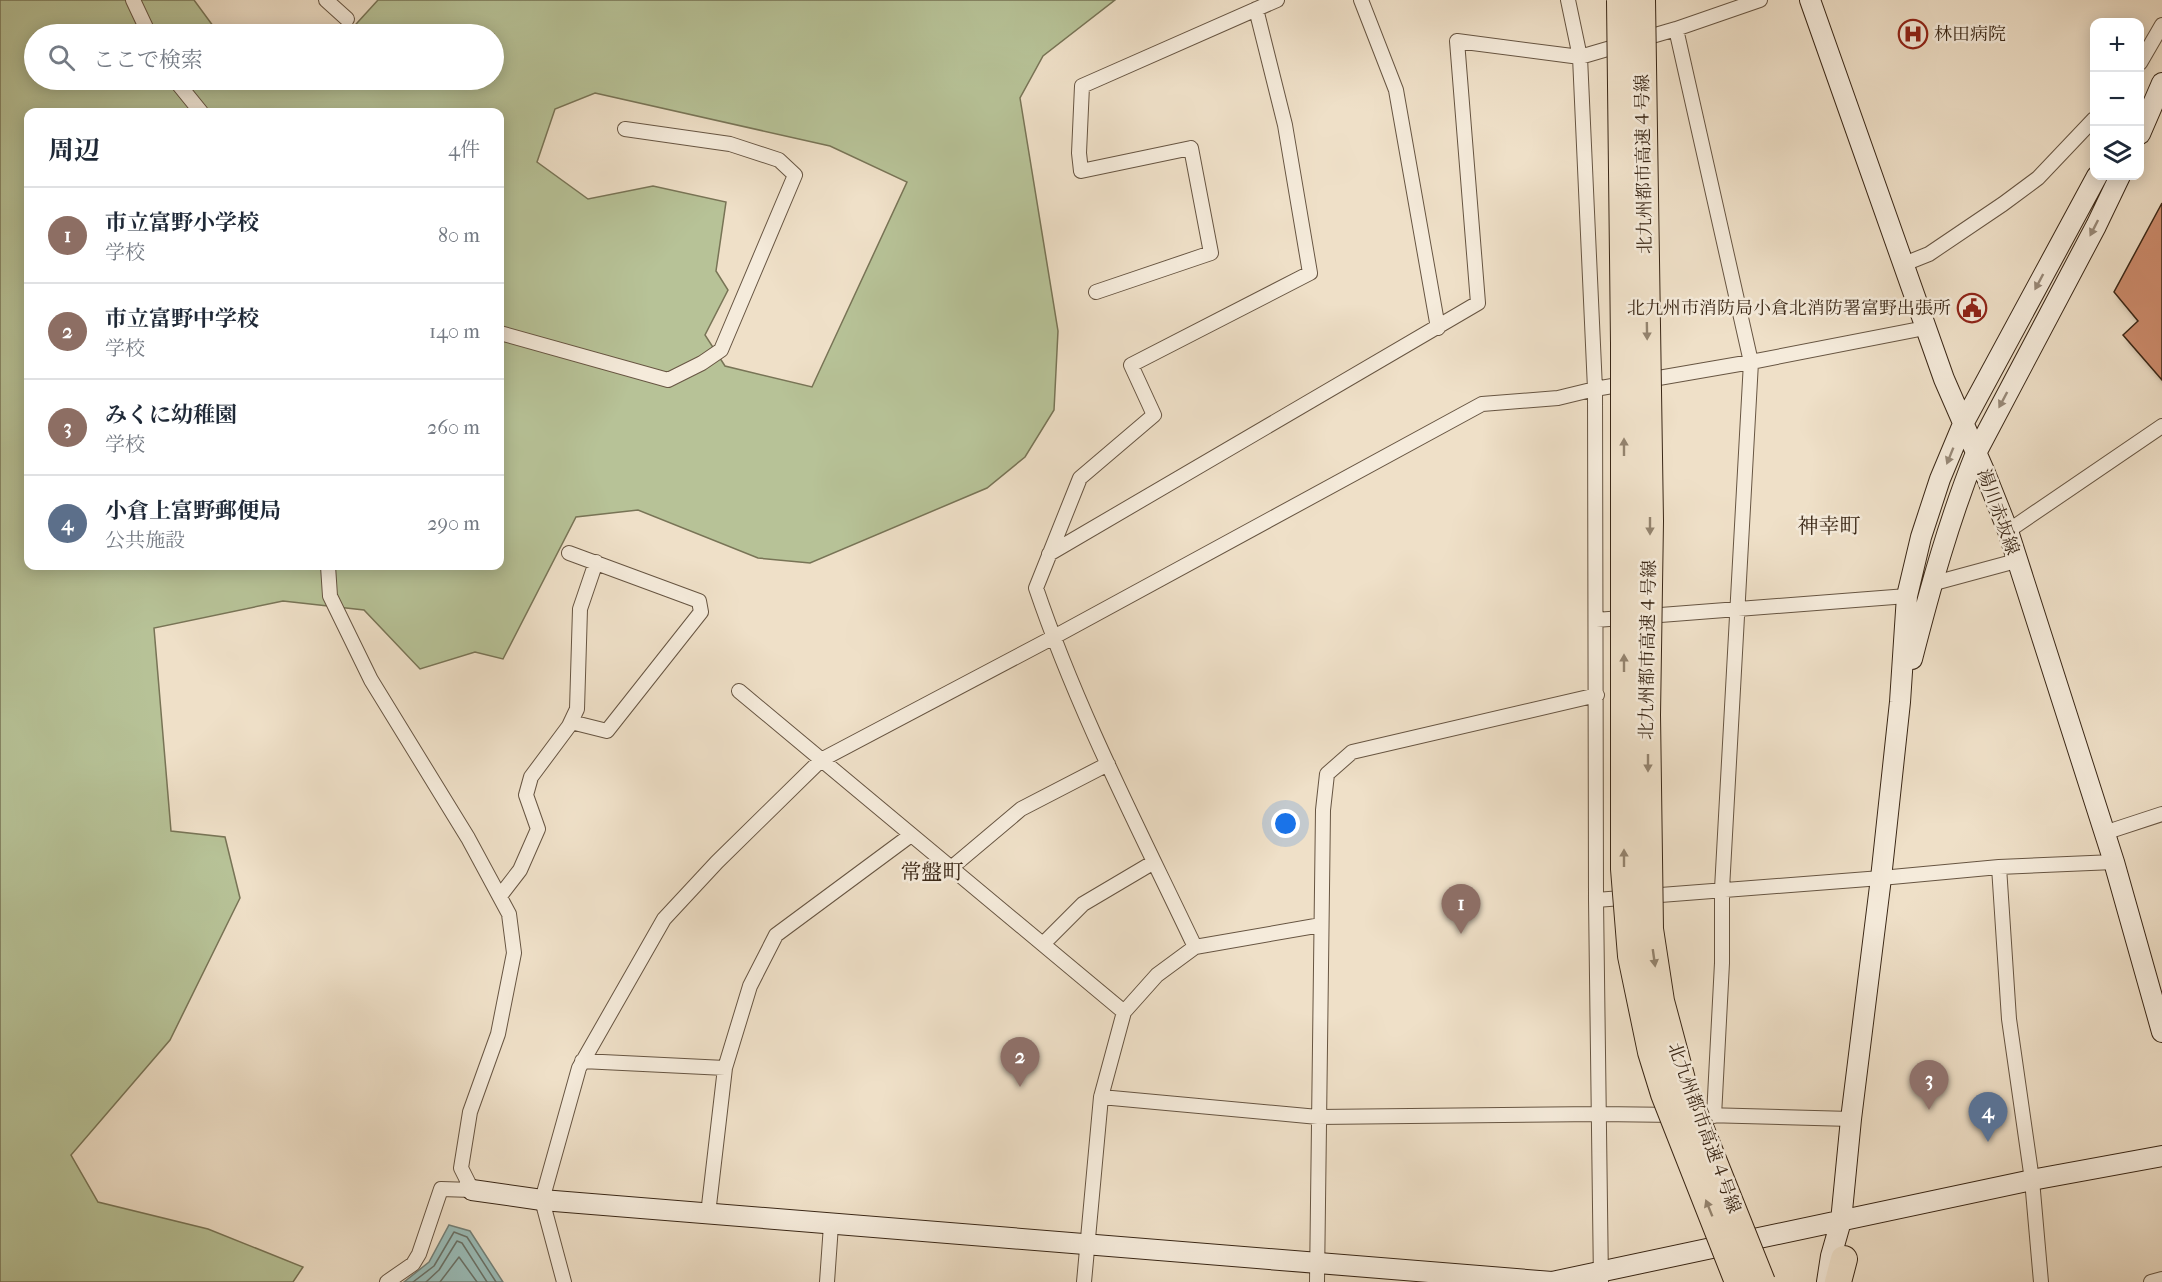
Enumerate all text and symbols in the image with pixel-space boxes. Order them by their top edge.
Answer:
hospital icon: 林田病院 [1897,18,1929,50]
map controls [2090,18,2144,180]
button: + [2090,18,2144,72]
search box [24,24,504,90]
place label: 林田病院 [1934,24,2006,45]
icon: search [45,41,78,74]
text: ここで検索 [93,47,203,73]
button: − [2090,72,2144,126]
street label: 北九州都市高速４号線 [1632,74,1656,254]
button: layers [2090,126,2144,180]
text: 周辺 [48,135,100,166]
text: 4件 [448,138,480,161]
text: 市立富野小学校 [105,210,259,236]
one-way arrow [2090,220,2099,237]
text: 1 [64,224,71,247]
text: 80 m [438,224,480,247]
text: 学校 [105,241,145,264]
one-way arrow [2034,274,2044,291]
public building icon: 北九州市消防局小倉北消防署富野出張所 [1956,292,1988,324]
place label: 北九州市消防局小倉北消防署富野出張所 [1627,298,1951,319]
text: 市立富野中学校 [105,306,259,332]
text: 2 [62,320,73,343]
text: 140 m [429,320,480,343]
one-way arrow [1642,322,1652,341]
text: 学校 [105,337,145,360]
one-way arrow [1998,392,2008,409]
text: みくに幼稚園 [105,402,237,428]
text: 3 [63,416,72,439]
text: 260 m [427,416,480,439]
text: 学校 [105,433,145,456]
one-way arrow [1619,437,1629,456]
one-way arrow [1945,447,1955,465]
street label: 湯川赤坂線 [1973,466,2023,558]
text: 小倉上富野郵便局 [105,498,281,524]
text: 4 [62,512,73,535]
text: 290 m [427,512,480,535]
district label: 神幸町 [1798,514,1861,538]
one-way arrow [1645,517,1655,536]
text: 公共施設 [105,529,185,552]
street label: 北九州都市高速４号線 [1636,560,1660,740]
one-way arrow [1619,653,1629,672]
one-way arrow [1643,754,1653,773]
your location [1271,809,1300,838]
one-way arrow [1619,848,1629,867]
district label: 常盤町 [901,860,964,884]
pin: 1 [1442,884,1480,934]
one-way arrow [1650,949,1659,968]
pin: 2 [1000,1038,1040,1087]
street label: 北九州都市高速４号線 [1663,1040,1745,1216]
pin: 3 [1910,1060,1948,1110]
pin: 4 [1968,1092,2008,1142]
one-way arrow [1704,1199,1713,1217]

